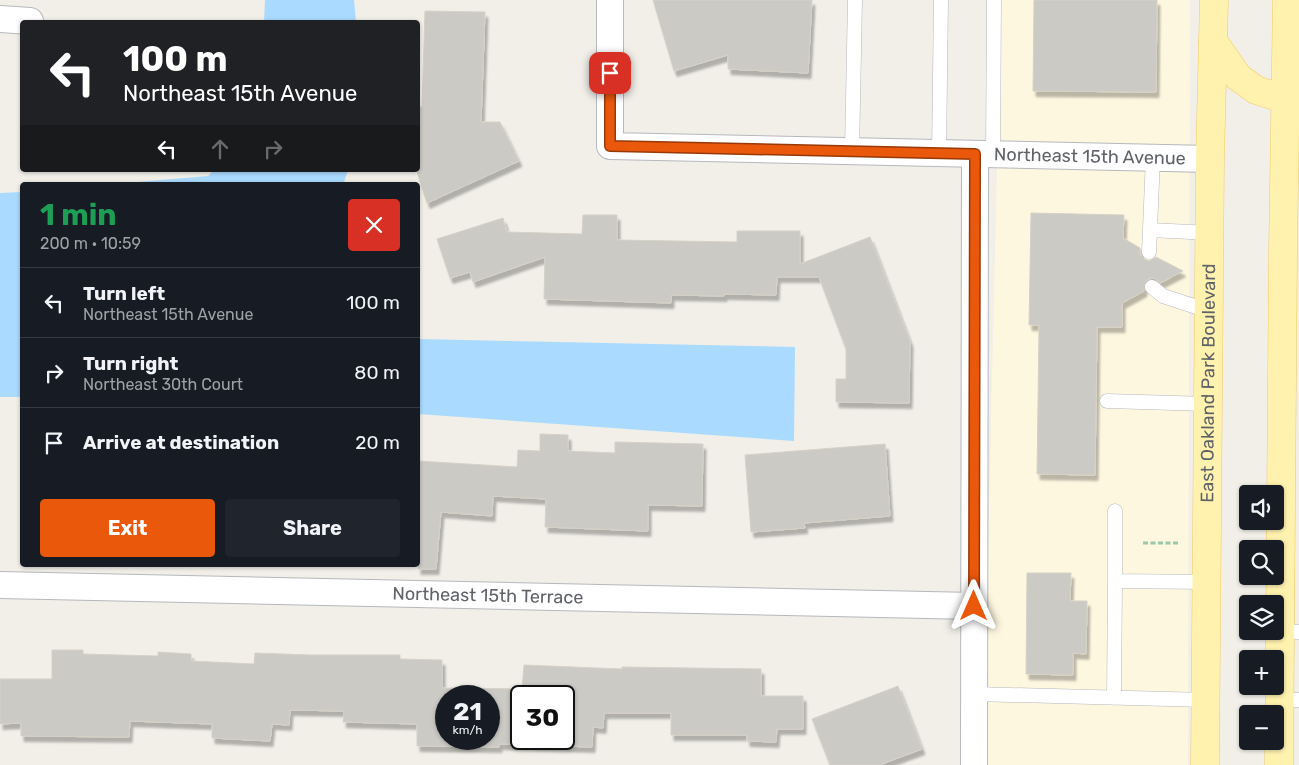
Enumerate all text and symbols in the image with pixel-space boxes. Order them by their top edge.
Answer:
text: 100 m [123,38,228,80]
icon: left [40,40,105,105]
pin [589,52,631,94]
icon: arrive [596,59,624,87]
text: Northeast 15th Avenue [123,80,357,107]
icon: left [153,135,181,163]
icon: ahead [206,135,234,163]
icon: right [259,135,287,163]
street label: Northeast 15th Avenue [994,143,1186,169]
text: 1 min [40,197,117,233]
button: close [348,199,400,251]
text: 200 m · 10:59 [40,234,141,253]
street label: East Oakland Park Boulevard [1196,263,1220,503]
text: Turn left [83,282,165,305]
icon: left [40,289,68,317]
text: 100 m [346,291,400,314]
text: Northeast 15th Avenue [83,305,253,324]
text: Turn right [83,352,178,375]
icon: right [40,359,68,387]
text: 80 m [354,361,400,384]
text: Northeast 30th Court [83,375,243,394]
icon: arrive [40,429,68,457]
text: Arrive at destination [83,431,279,454]
text: 20 m [355,431,400,454]
map controls [1239,485,1284,750]
button: sound [1239,485,1284,530]
button: Exit [40,499,215,557]
button: Share [225,499,400,557]
button: search [1239,540,1284,585]
position arrow [947,579,999,631]
street label: Northeast 15th Terrace [392,582,584,609]
button: layers [1239,595,1284,640]
button: + [1239,650,1284,695]
speed limit sign: 30 [510,685,575,750]
text: 21 [453,697,482,726]
button: − [1239,705,1284,750]
text: km/h [453,723,482,737]

